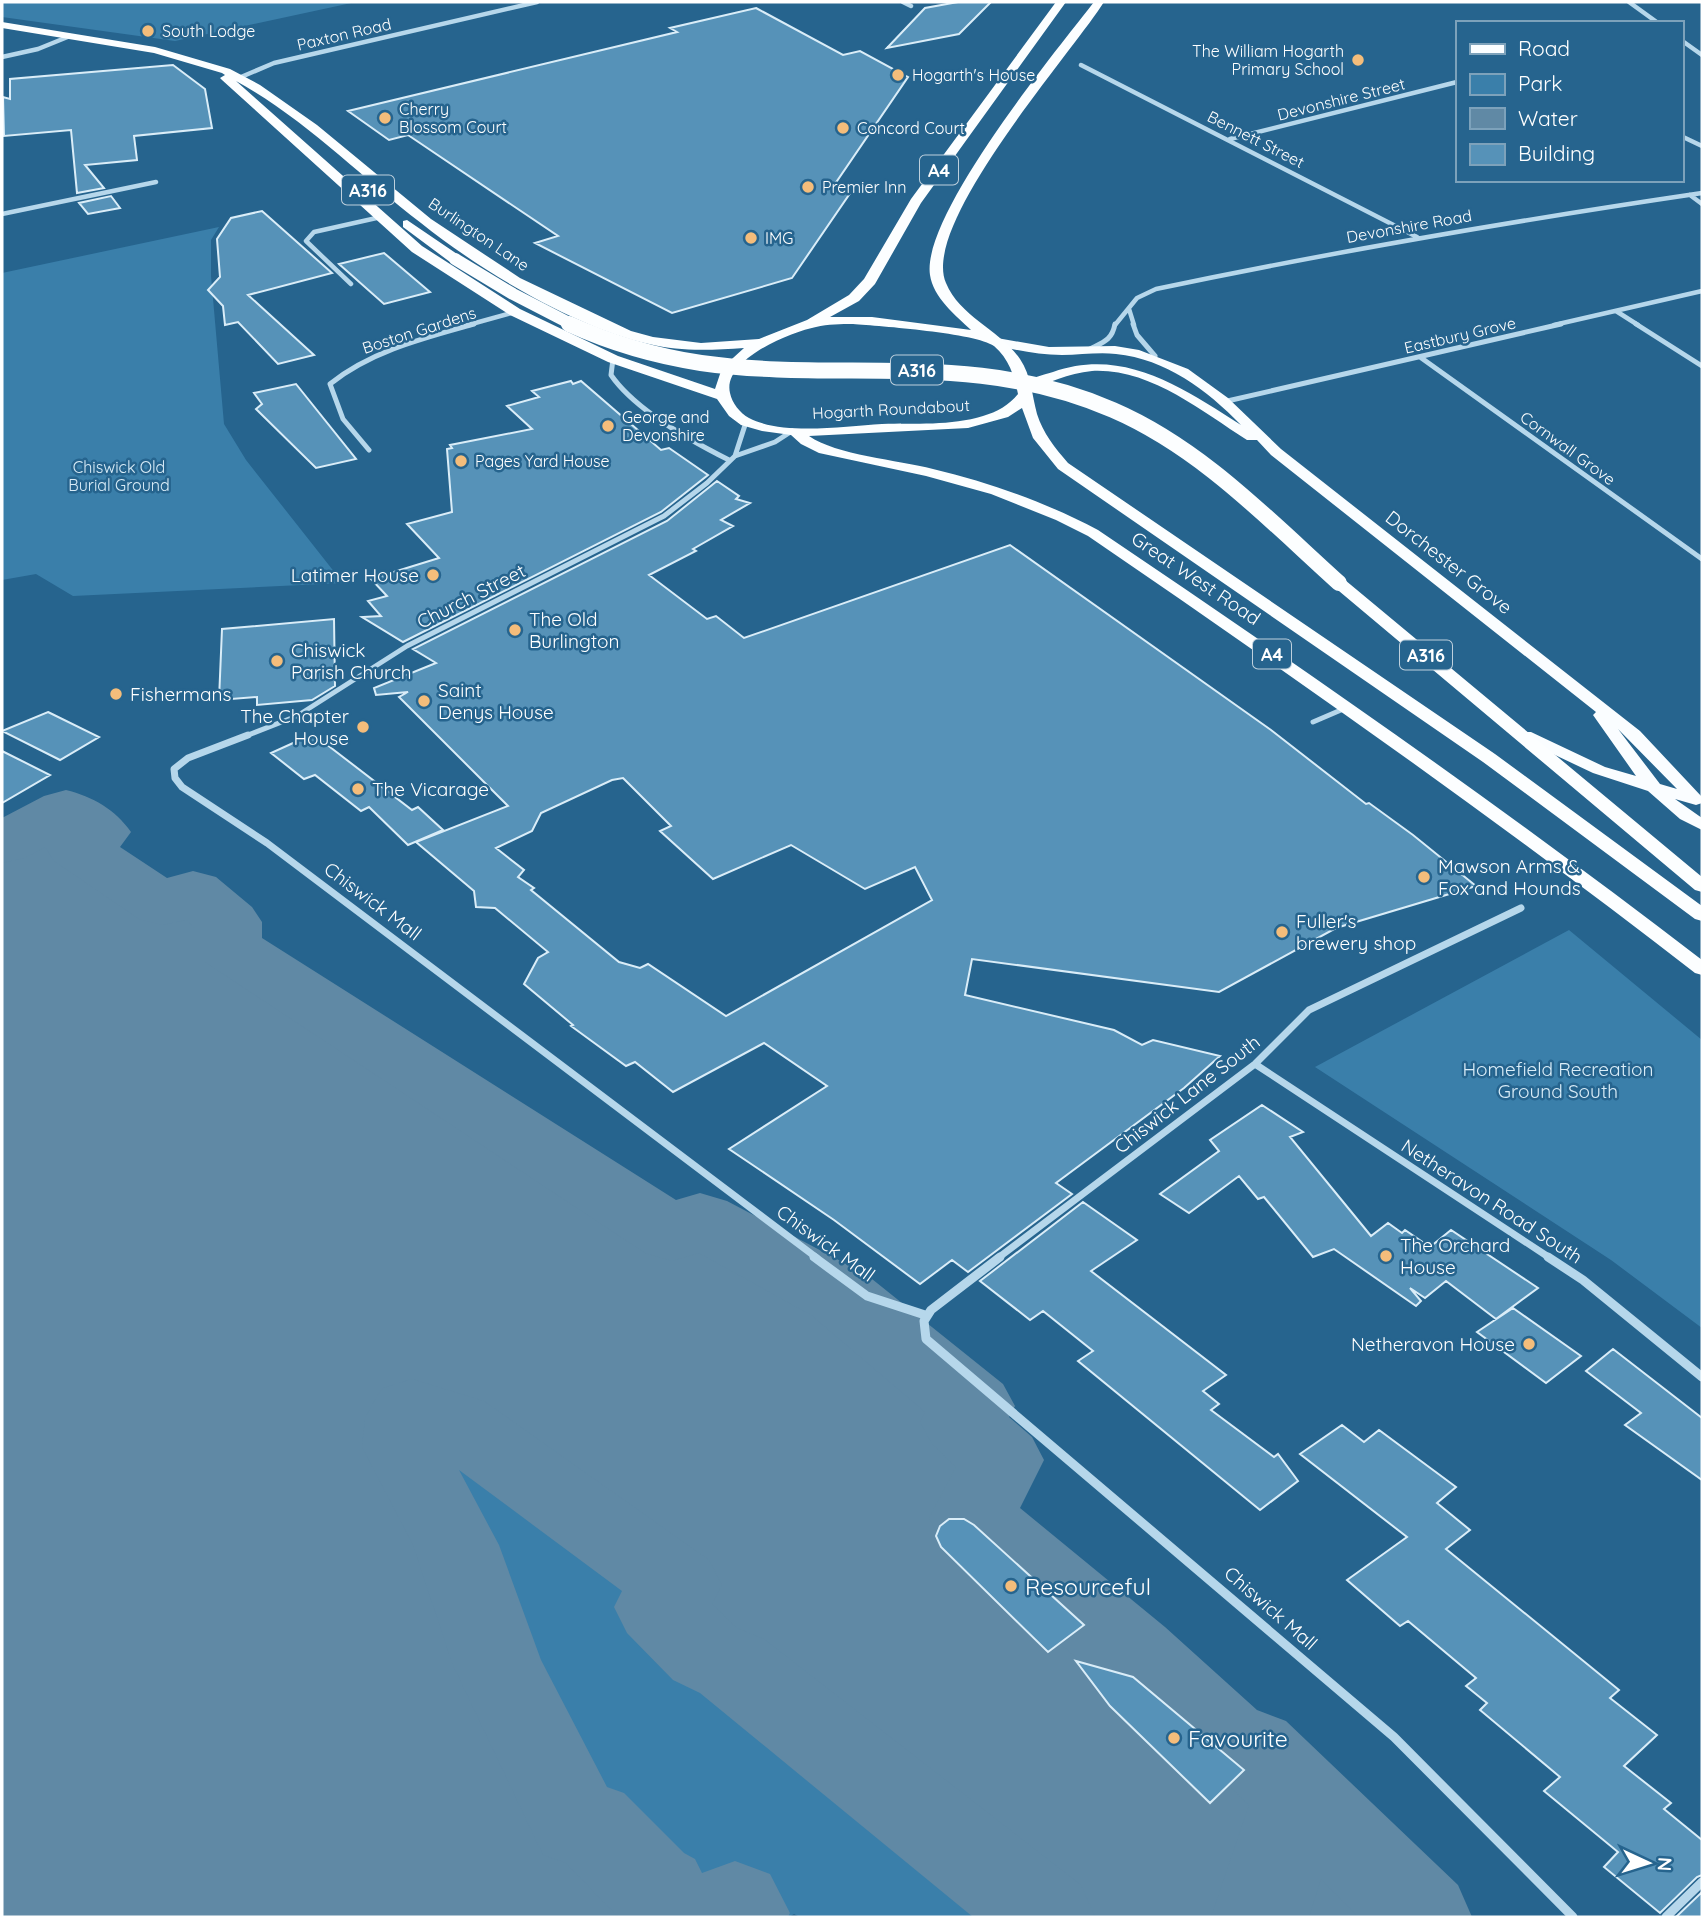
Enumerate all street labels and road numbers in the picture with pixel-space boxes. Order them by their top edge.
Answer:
street label: Paxton Road [295,13,393,55]
street label: Devonshire Street [1275,73,1407,125]
street label: Bennett Street [1204,106,1308,172]
road number: A4 [920,155,958,184]
road number: A316 [342,176,394,204]
street label: Burlington Lane [425,193,533,275]
street label: Devonshire Road [1345,205,1473,247]
street label: Boston Gardens [360,302,478,358]
street label: Eastbury Grove [1402,312,1518,358]
road number: A316 [891,356,943,384]
street label: Hogarth Roundabout [812,395,970,423]
street label: Cornwall Grove [1516,407,1620,489]
street label: Dorchester Grove [1381,505,1517,619]
street label: Great West Road [1127,526,1265,630]
street label: Church Street [413,558,529,634]
road number: A4 [1253,640,1291,668]
road number: A316 [1400,640,1452,670]
street label: Chiswick Mall [320,857,426,945]
street label: Chiswick Lane South [1109,1030,1265,1158]
street label: Netheravon Road South [1397,1133,1587,1269]
street label: Chiswick Mall [772,1199,880,1287]
street label: Chiswick Mall [1219,1561,1323,1655]

